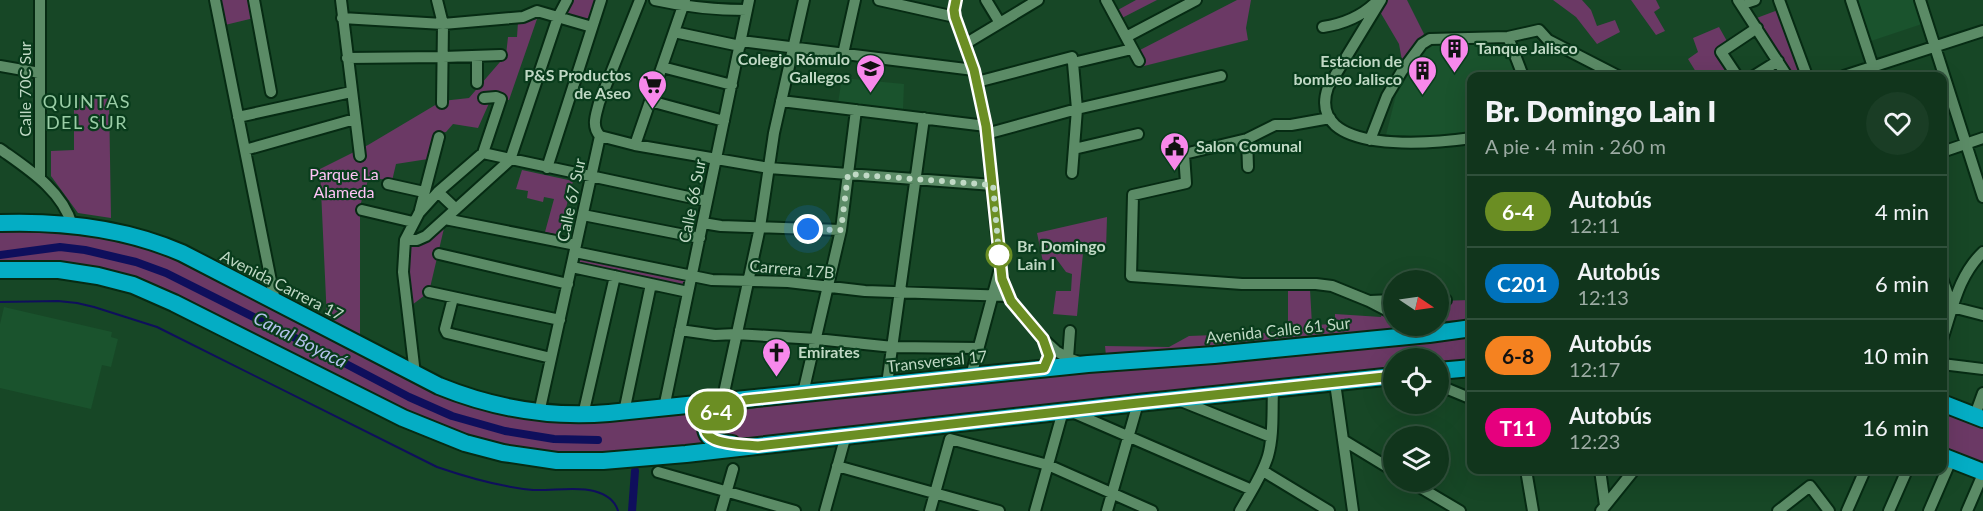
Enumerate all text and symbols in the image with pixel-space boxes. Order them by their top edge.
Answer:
building icon: Tanque Jalisco [1439,32,1471,74]
place label: Tanque Jalisco [1476,38,1578,57]
street label: Calle 70C Sur [15,41,34,137]
place label: Colegio Rómulo Gallegos [738,49,850,86]
place label: Estacion de bombeo Jalisco [1294,51,1402,88]
school or university icon: Colegio Rómulo Gallegos [855,52,887,94]
building icon: Estacion de bombeo Jalisco [1407,54,1439,96]
place label: P&S Productos de Aseo [524,65,631,102]
supermarket icon: P&S Productos de Aseo [636,68,668,110]
district label: QUINTAS DEL SUR [43,90,131,133]
button: heart [1866,92,1929,155]
text: Br. Domingo Lain I [1485,94,1716,128]
public building icon: Salon Comunal [1159,130,1191,172]
text: A pie · 4 min · 260 m [1485,134,1666,158]
place label: Salon Comunal [1196,136,1302,155]
street label: Calle 67 Sur [552,156,589,243]
street label: Calle 66 Sur [674,157,709,244]
park label: Parque La Alameda [309,164,379,201]
text: Autobús [1569,186,1652,213]
text: 4 min [1875,198,1929,225]
text: 6-4 [1502,199,1534,224]
text: 12:11 [1569,213,1620,237]
your location [793,214,823,244]
place label: Br. Domingo Lain I [1017,236,1106,273]
marker: Br. Domingo Lain I [986,242,1012,268]
street label: Avenida Carrera 17 [218,245,347,324]
street label: Carrera 17B [749,255,835,282]
text: Autobús [1577,258,1660,285]
north arrow [1383,270,1449,336]
map controls [1383,270,1449,492]
text: 6 min [1875,270,1929,297]
text: C201 [1497,271,1547,296]
text: 12:13 [1577,285,1629,309]
water label: Canal Boyacá [250,306,352,372]
street label: Avenida Calle 61 Sur [1205,312,1351,347]
text: Autobús [1569,330,1652,357]
church icon: Emirates [761,336,793,378]
place label: Emirates [798,342,860,361]
text: 10 min [1862,342,1929,369]
text: 6-8 [1502,343,1534,368]
street label: Transversal 17 [886,346,988,375]
button: locate [1383,348,1449,414]
text: 12:17 [1569,357,1620,381]
line badge: 6-4 [682,392,750,430]
text: 6-4 [700,399,732,424]
text: Autobús [1569,402,1652,429]
text: 16 min [1862,414,1929,441]
text: T11 [1500,415,1536,440]
button: layers [1383,426,1449,492]
text: 12:23 [1569,429,1620,453]

